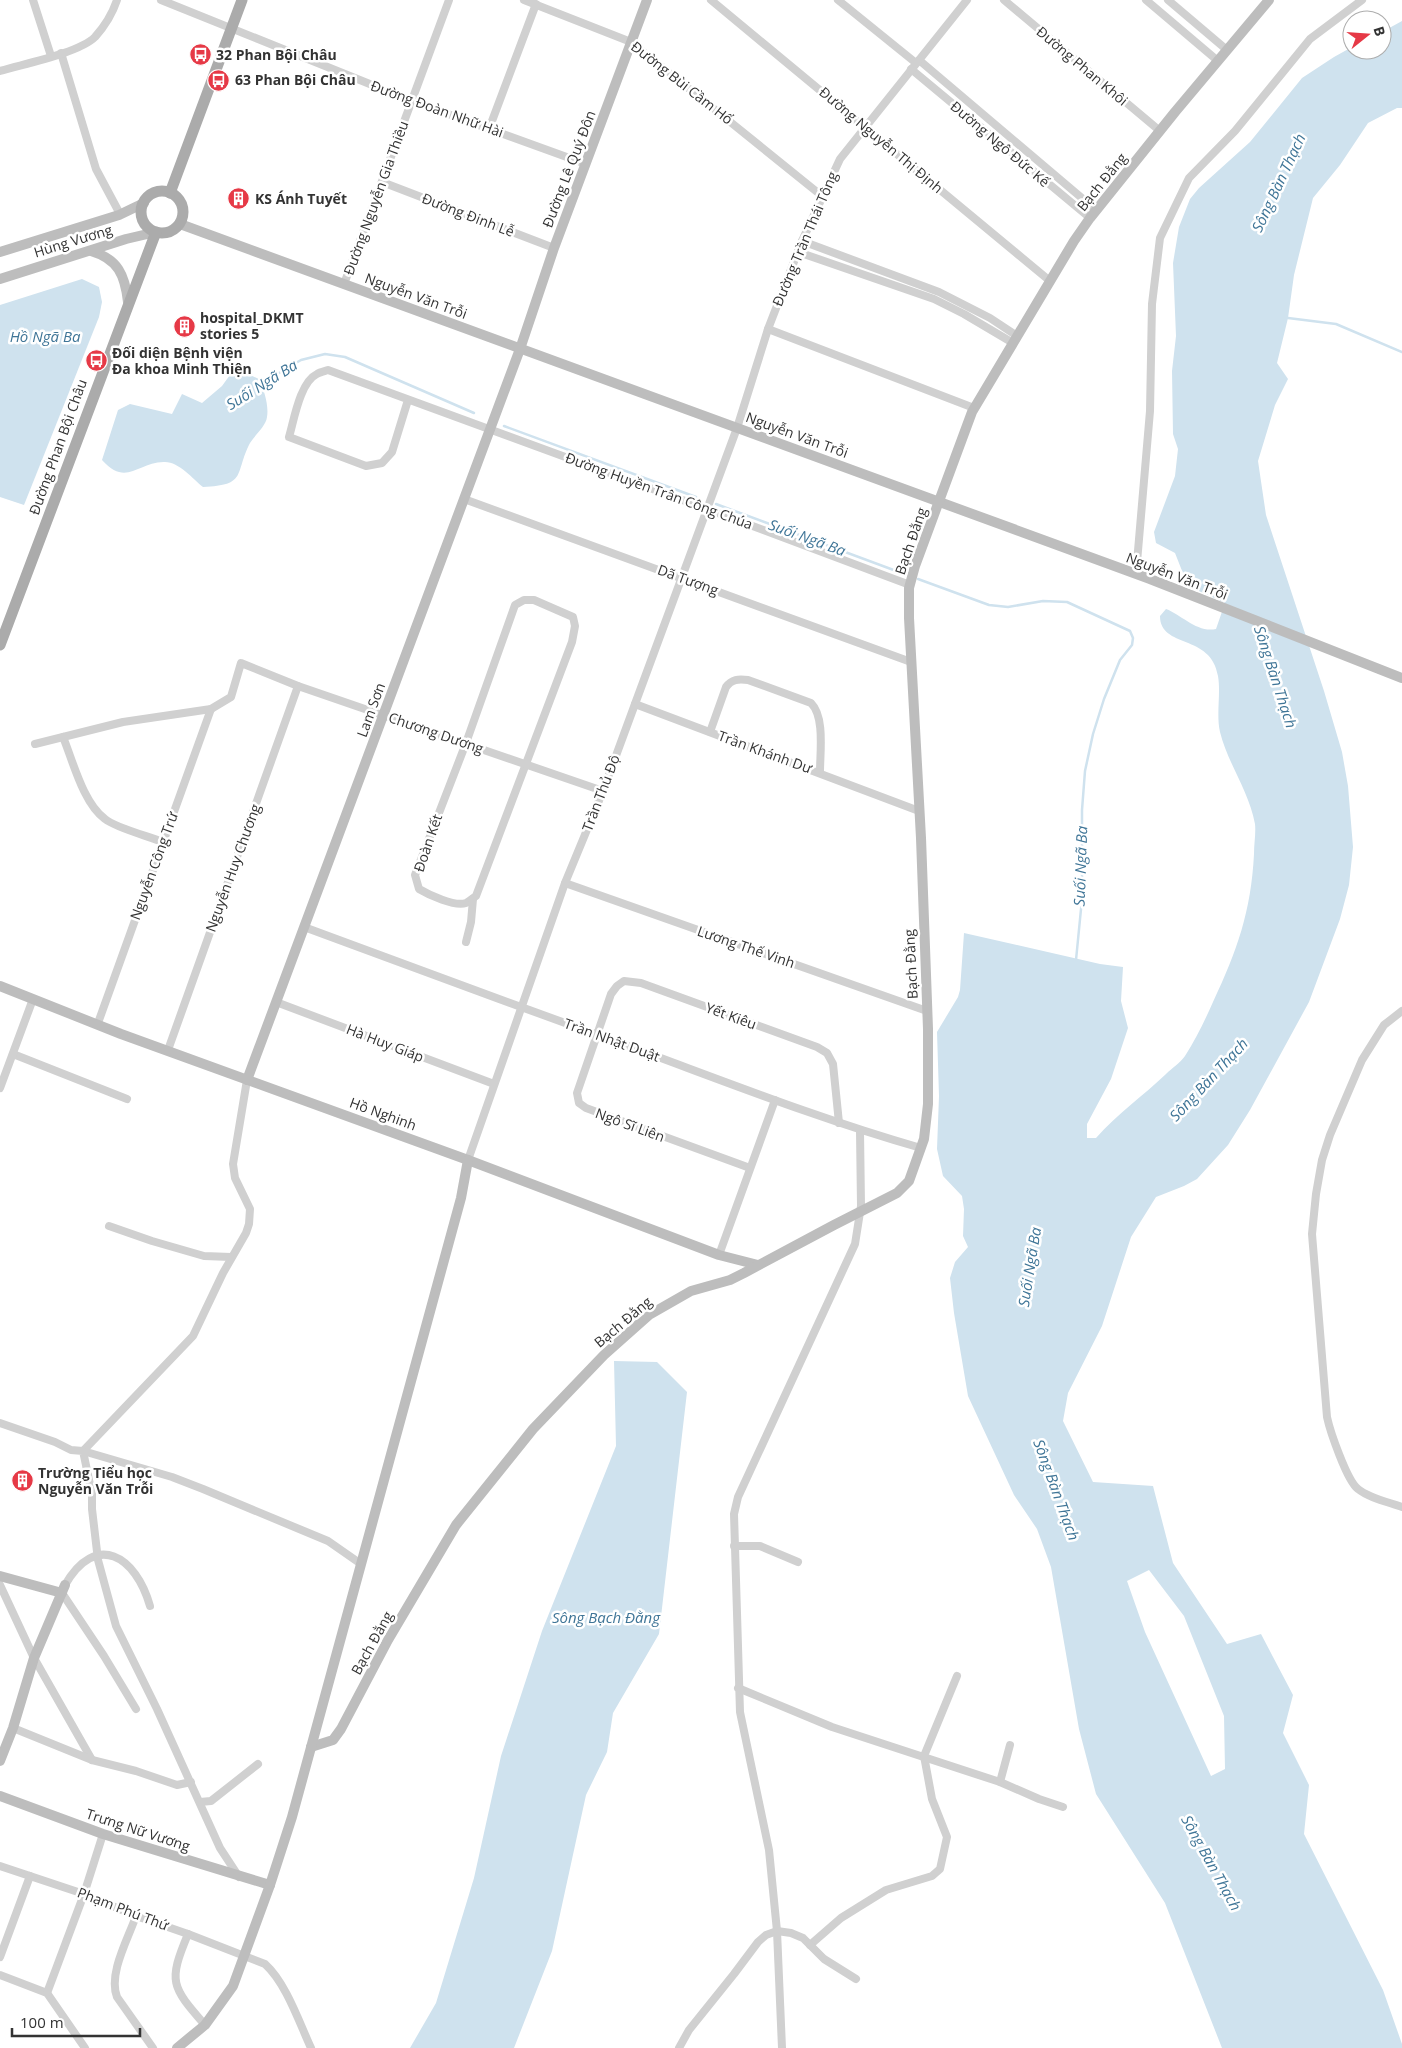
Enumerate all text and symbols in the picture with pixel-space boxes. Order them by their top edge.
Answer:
north arrow [1342,10,1392,60]
street label: Đường Phan Khôi [1033,22,1132,110]
text: B [1369,24,1390,38]
street label: Đường Bùi Cầm Hổ [627,37,737,128]
bus stop icon: 32 Phan Bội Châu [188,43,212,67]
place label: 32 Phan Bội Châu [216,45,337,64]
bus stop icon: 63 Phan Bội Châu [207,68,231,92]
place label: 63 Phan Bội Châu [235,70,356,89]
street label: Đường Đoàn Nhữ Hài [368,76,506,141]
street label: Đường Nguyễn Thị Định [815,82,947,197]
street label: Đường Ngô Đức Kế [947,96,1054,191]
street label: Đường Lê Quý Đôn [537,108,600,230]
street label: Đường Nguyễn Gia Thiều [339,118,412,278]
water label: Sông Bàn Thạch [1247,130,1310,235]
street label: Bạch Đằng [1072,148,1131,215]
street label: Đường Trần Thái Tông [768,168,842,309]
building icon: KS Ánh Tuyết [227,187,251,211]
street label: Đường Đinh Lễ [419,188,517,241]
place label: KS Ánh Tuyết [255,189,347,208]
street label: Hùng Vương [31,219,115,261]
street label: Nguyễn Văn Trỗi [362,268,470,323]
place label: hospital_DKMT stories 5 [200,308,304,343]
building icon: hospital_DKMT stories 5 [172,314,196,338]
water label: Hồ Ngã Ba [10,326,81,346]
place label: Đối diện Bệnh viện Đa khoa Minh Thiện [112,343,252,378]
bus stop icon: Đối diện Bệnh viện Đa khoa Minh Thiện [84,349,108,373]
water label: Suối Ngã Ba [222,354,301,414]
street label: Đường Phan Bội Châu [24,376,91,517]
street label: Nguyễn Văn Trỗi [743,407,851,462]
street label: Đường Huyền Trân Công Chúa [563,448,755,533]
street label: Bạch Đằng [890,504,931,577]
water label: Suối Ngã Ba [766,514,849,560]
street label: Nguyễn Văn Trỗi [1124,547,1231,604]
street label: Dã Tượng [655,560,722,599]
water label: Sông Bàn Thạch [1250,623,1302,730]
street label: Lam Sơn [352,680,389,740]
street label: Chương Dương [386,707,487,758]
street label: Trần Khánh Dư [716,726,815,778]
street label: Trần Thủ Độ [577,752,624,834]
street label: Nguyễn Huy Chương [201,801,265,934]
street label: Nguyễn Công Trứ [125,809,182,922]
street label: Đoàn Kết [409,811,446,874]
water label: Suối Ngã Ba [1069,825,1091,907]
street label: Lương Thế Vinh [695,921,797,972]
street label: Bạch Đằng [899,928,922,999]
street label: Yết Kiêu [703,998,759,1033]
street label: Trần Nhật Duật [562,1013,663,1066]
street label: Hà Huy Giáp [344,1019,427,1066]
water label: Sông Bàn Thạch [1165,1034,1252,1125]
street label: Hồ Nghinh [347,1093,419,1134]
street label: Ngô Sĩ Liên [593,1103,667,1146]
water label: Suối Ngã Ba [1013,1225,1045,1308]
street label: Bạch Đằng [590,1292,656,1351]
water label: Sông Bàn Thạch [1029,1436,1085,1543]
place label: Trường Tiểu học Nguyễn Văn Trỗi [38,1463,153,1498]
building icon: Trường Tiểu học Nguyễn Văn Trỗi [10,1469,34,1493]
street label: Bạch Đằng [346,1607,397,1678]
water label: Sông Bạch Đằng [552,1607,661,1627]
street label: Trưng Nữ Vương [84,1804,193,1855]
water label: Sông Bàn Thạch [1177,1811,1246,1914]
street label: Phạm Phú Thứ [75,1882,172,1935]
scale bar [12,2006,140,2038]
text: 100 m [20,2012,64,2032]

